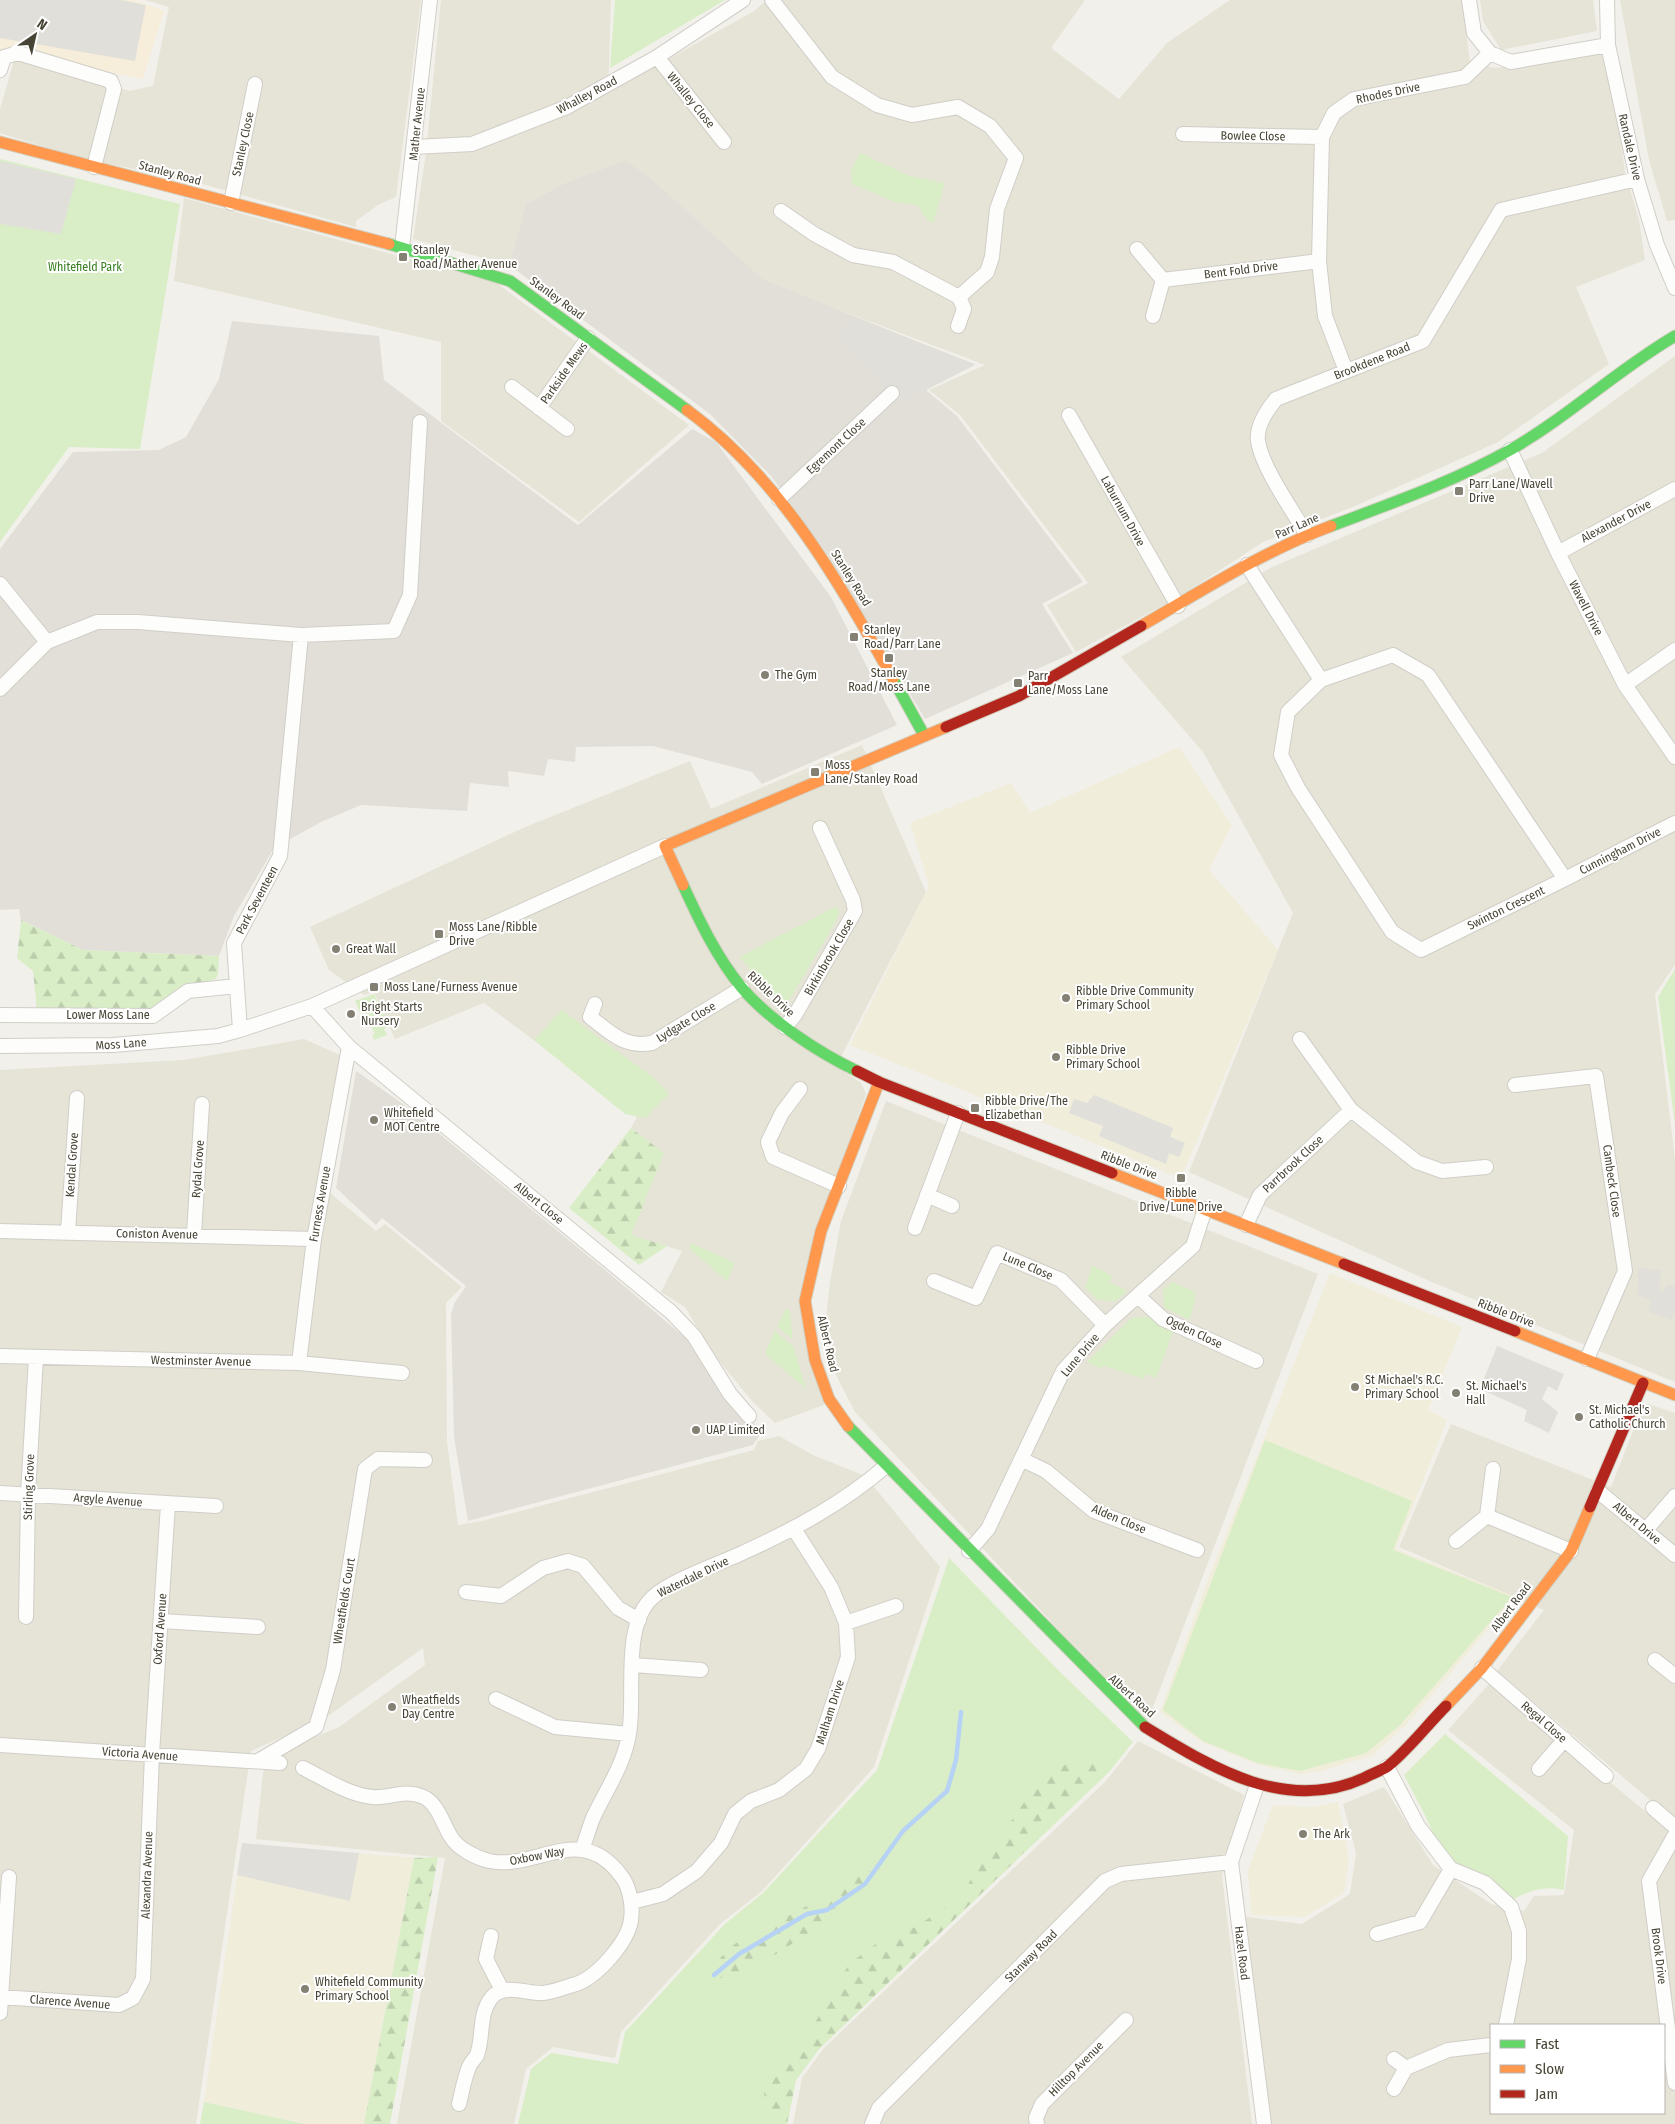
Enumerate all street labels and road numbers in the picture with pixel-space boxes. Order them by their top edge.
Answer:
street label: Whalley Close [664,69,718,131]
street label: Whalley Road [554,73,620,117]
street label: Rhodes Drive [1355,79,1421,107]
street label: Mather Avenue [406,87,428,161]
street label: Stanley Close [229,110,257,178]
street label: Randale Drive [1616,112,1644,182]
street label: Bowlee Close [1220,128,1286,144]
street label: Stanley Road [137,158,203,188]
street label: Bent Fold Drive [1203,259,1279,281]
street label: Stanley Road [527,274,587,322]
street label: Parkside Mews [538,339,590,407]
street label: Brookdene Road [1332,339,1412,383]
street label: Egremont Close [803,415,869,477]
street label: Laburnum Drive [1098,473,1148,549]
street label: Alexander Drive [1579,497,1653,545]
street label: Parr Lane [1273,510,1321,542]
street label: Stanley Road [828,547,874,609]
street label: Wavell Drive [1566,578,1606,638]
street label: Cunningham Drive [1577,824,1663,878]
street label: Park Seventeen [233,863,281,937]
street label: Swinton Crescent [1465,883,1547,933]
street label: Birkinbrook Close [801,916,857,998]
street label: Ribble Drive [745,968,797,1020]
street label: Lydgate Close [654,999,718,1045]
street label: Lower Moss Lane [66,1008,150,1022]
street label: Moss Lane [95,1035,147,1053]
street label: Kendal Grove [63,1132,81,1198]
street label: Parrbrook Close [1260,1132,1326,1196]
street label: Rydal Grove [189,1139,207,1199]
street label: Cambeck Close [1600,1144,1624,1218]
street label: Ribble Drive [1099,1148,1159,1182]
street label: Furness Avenue [306,1165,334,1243]
street label: Albert Close [512,1179,566,1227]
street label: Coniston Avenue [116,1226,198,1242]
street label: Lune Close [1001,1249,1055,1283]
street label: Ribble Drive [1476,1296,1536,1330]
street label: Ogden Close [1163,1313,1225,1351]
street label: Albert Road [815,1314,841,1374]
street label: Lune Drive [1058,1331,1102,1379]
street label: Westminster Avenue [151,1353,251,1369]
street label: Stirling Grove [21,1454,37,1520]
street label: Argyle Avenue [73,1491,143,1509]
street label: Albert Drive [1610,1499,1664,1547]
street label: Alden Close [1090,1501,1148,1537]
street label: Waterdale Drive [655,1554,731,1600]
street label: Wheatfields Court [330,1557,358,1645]
street label: Albert Road [1488,1580,1534,1634]
street label: Oxford Avenue [151,1593,169,1665]
street label: Albert Road [1106,1672,1158,1720]
street label: Malham Drive [813,1678,847,1746]
street label: Regal Close [1518,1698,1570,1746]
street label: Victoria Avenue [101,1744,179,1764]
street label: Alexandra Avenue [138,1831,156,1919]
street label: Oxbow Way [508,1844,566,1868]
street label: Hazel Road [1232,1925,1252,1981]
street label: Stanway Road [1002,1927,1060,1985]
street label: Brook Drive [1649,1927,1669,1985]
street label: Clarence Avenue [29,1992,111,2012]
street label: Hilltop Avenue [1046,2039,1106,2099]

